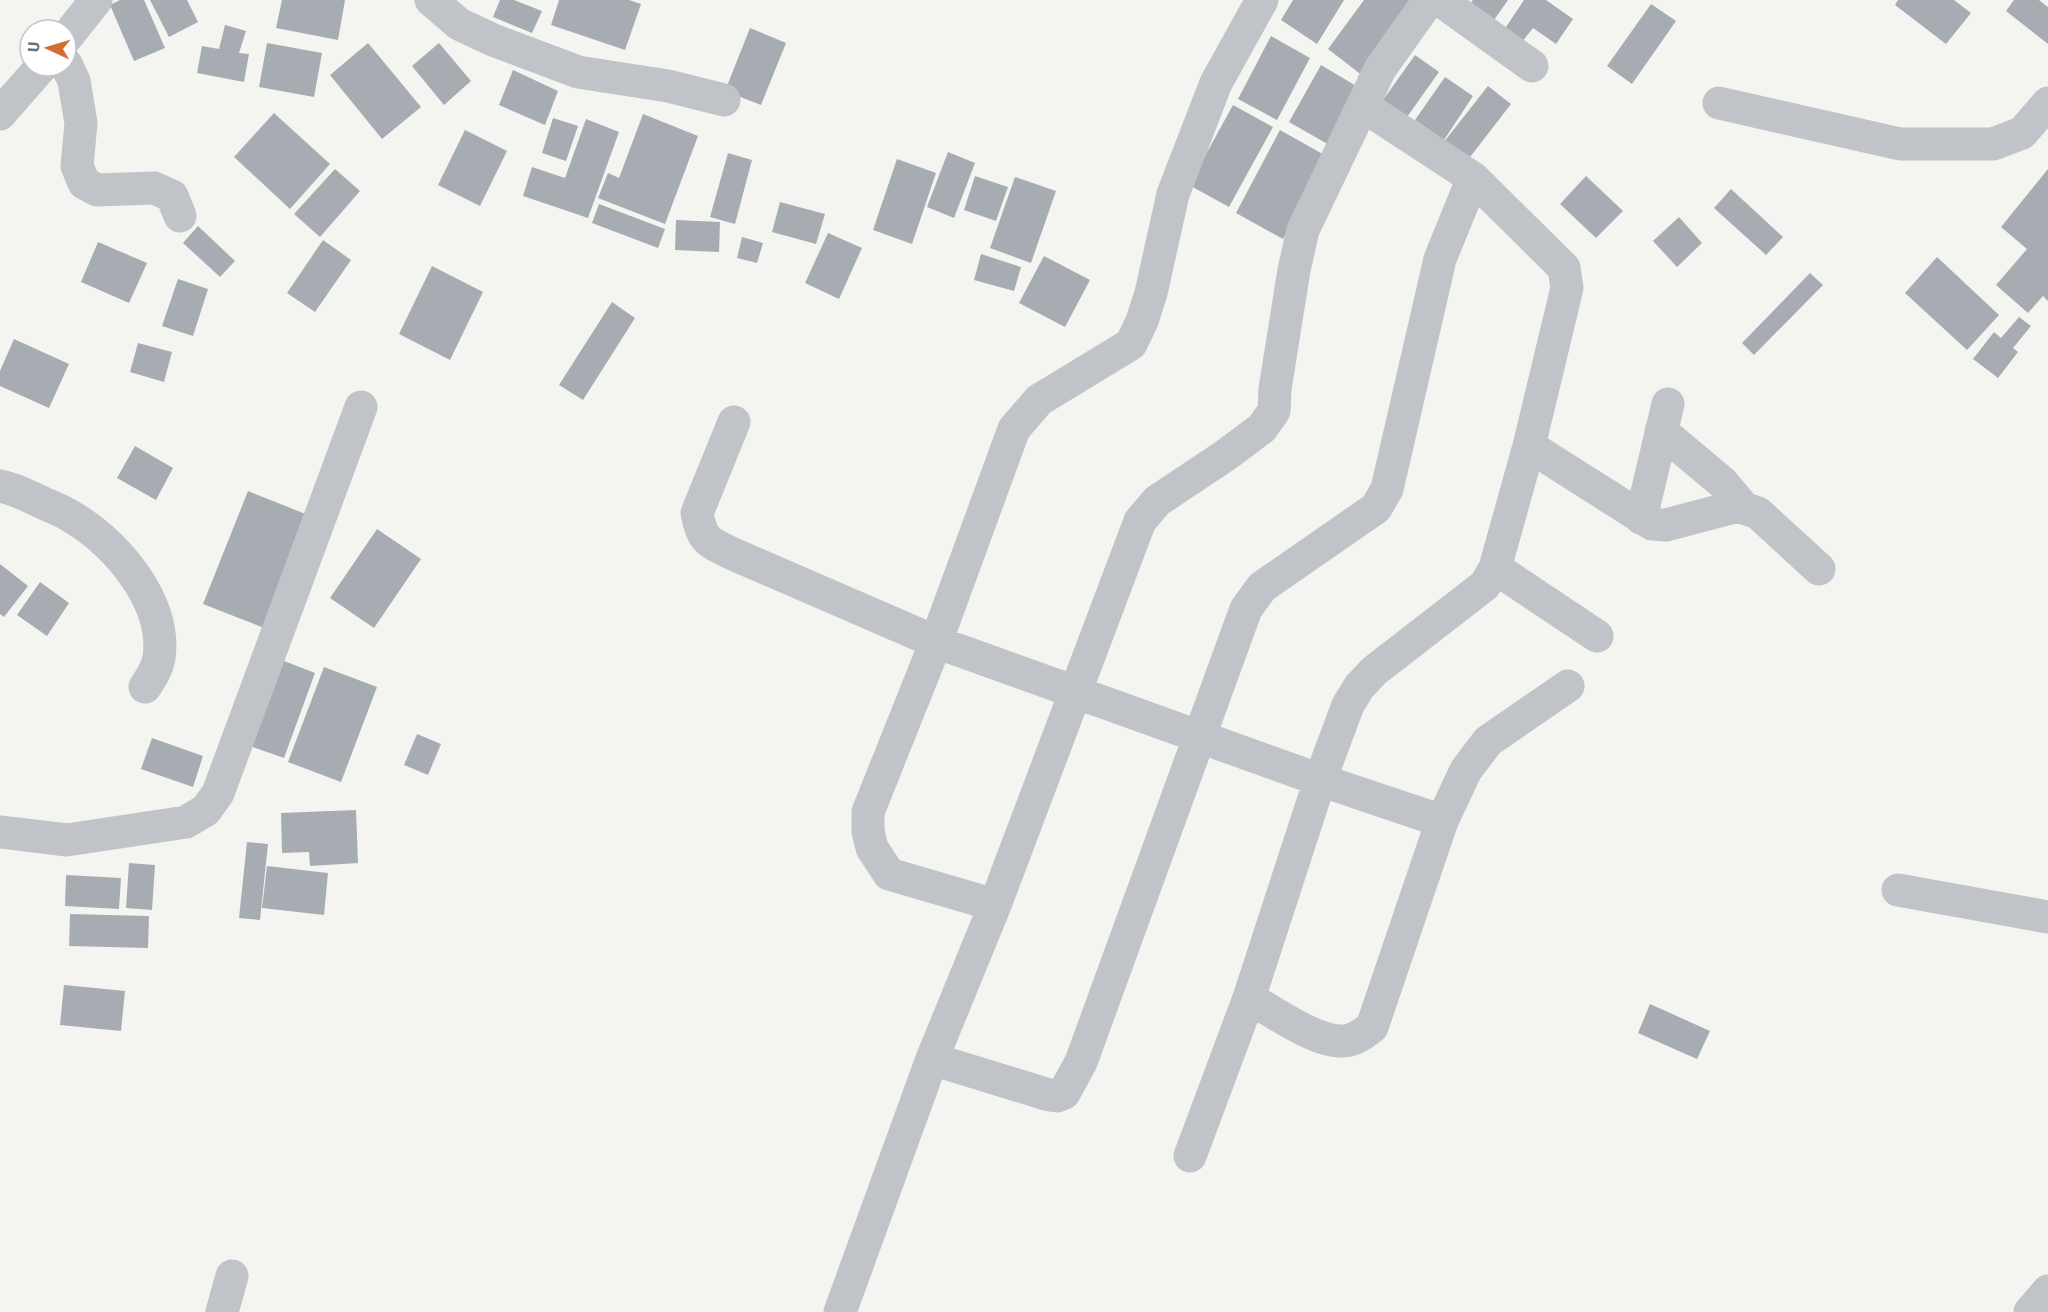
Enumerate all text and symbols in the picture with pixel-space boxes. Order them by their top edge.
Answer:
north arrow [18,18,78,78]
text: U [24,41,43,53]

